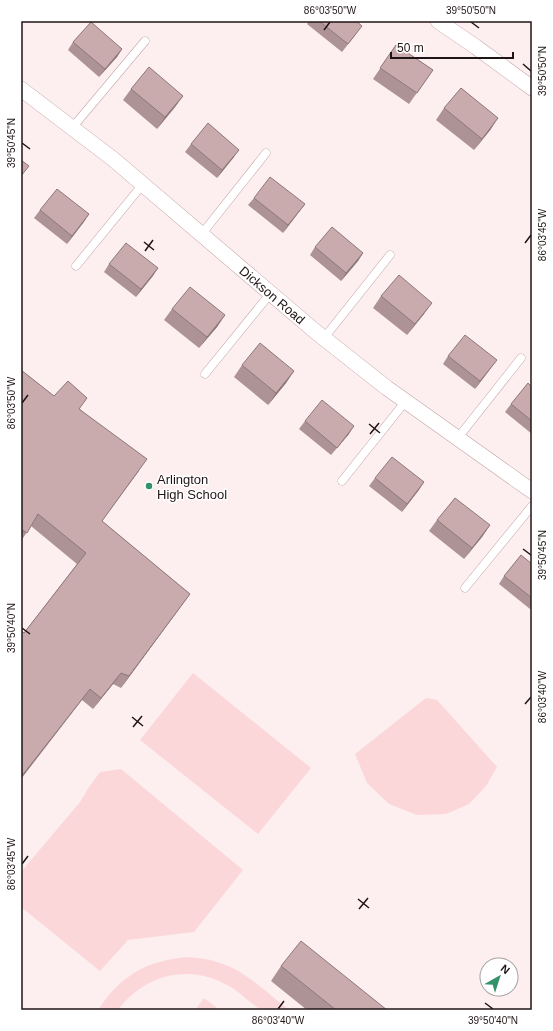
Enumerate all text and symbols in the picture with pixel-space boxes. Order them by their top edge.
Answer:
text: 86°03'50"W [304,5,357,16]
text: 39°50'50"N [446,5,496,16]
scale bar [391,34,513,60]
text: 50 m [397,41,424,55]
text: 39°50'50"N [537,46,548,96]
text: 39°50'45"N [6,118,17,168]
text: 86°03'45"W [537,208,548,261]
street label: Dickson Road [237,263,308,327]
text: 86°03'50"W [6,376,17,429]
place label: Arlington High School [157,472,227,502]
marker: Arlington High School [144,481,154,491]
text: 39°50'45"N [537,530,548,580]
text: 39°50'40"N [6,603,17,653]
text: 86°03'40"W [537,670,548,723]
text: 86°03'45"W [6,837,17,890]
north arrow [479,957,519,997]
text: N [498,962,512,976]
text: 86°03'40"W [252,1015,305,1026]
text: 39°50'40"N [468,1015,518,1026]

